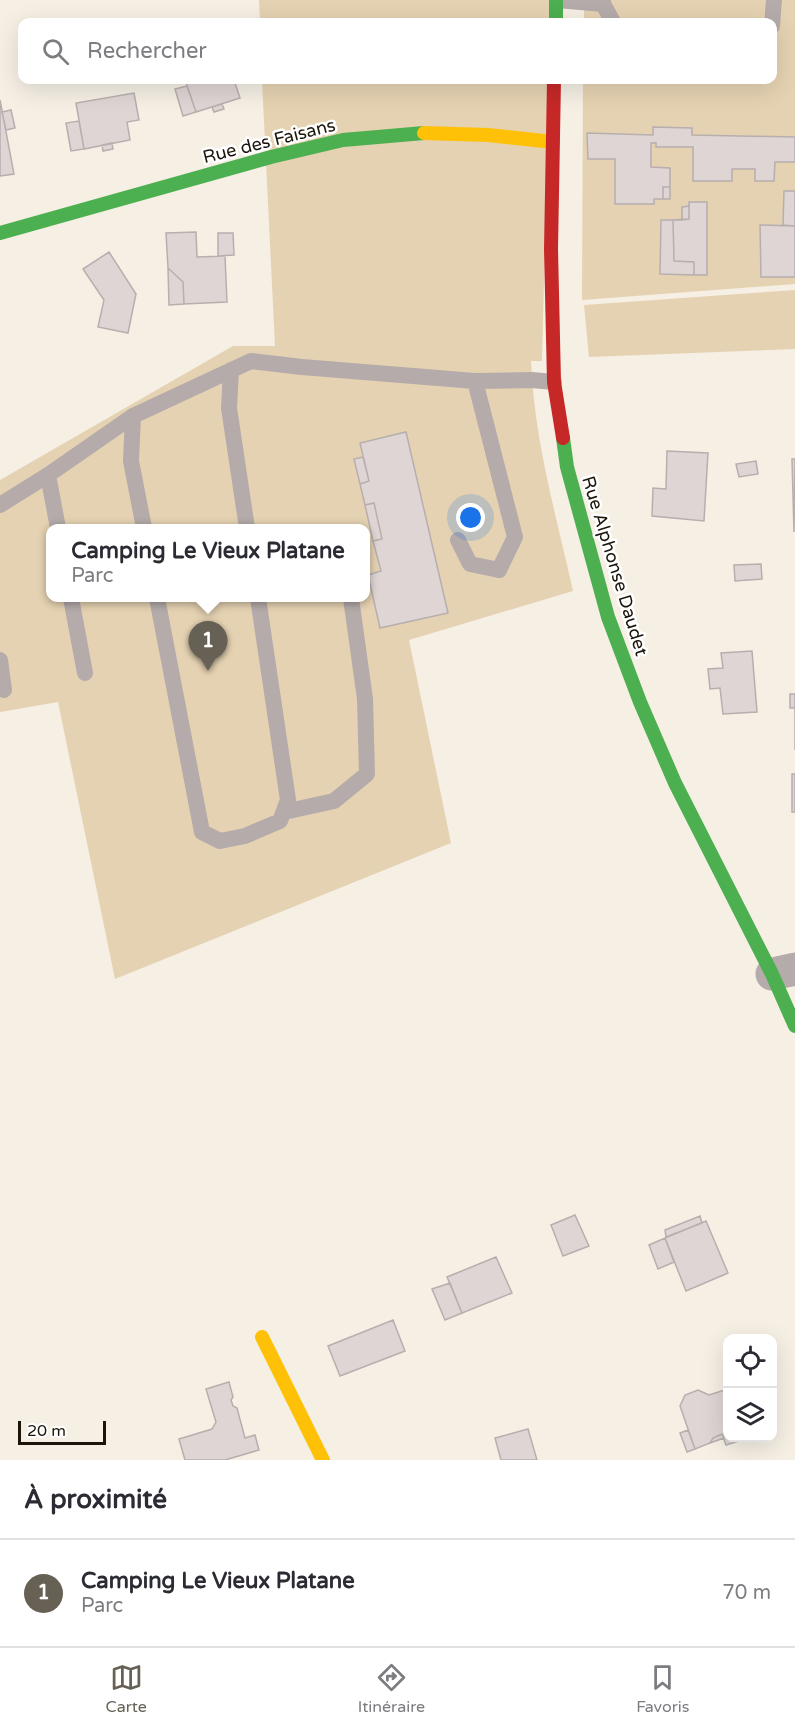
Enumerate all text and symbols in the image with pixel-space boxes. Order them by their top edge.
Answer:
search box [18,18,777,84]
icon: search [39,35,72,68]
text: Rechercher [87,38,207,64]
street label: Rue des Faisans [200,114,338,168]
street label: Rue Alphonse Daudet [577,473,653,659]
your location [456,503,485,532]
popup [46,524,370,602]
text: Camping Le Vieux Platane [71,538,345,564]
text: Parc [71,564,113,588]
pin: 1 [188,622,228,671]
map controls [723,1334,777,1442]
button: locate [723,1334,777,1388]
button: layers [723,1388,777,1442]
scale bar [18,1418,106,1446]
text: 20 m [27,1421,66,1441]
text: À proximité [24,1484,167,1515]
text: Camping Le Vieux Platane [81,1568,355,1594]
text: 1 [37,1581,50,1605]
text: 70 m [722,1581,771,1605]
text: Parc [81,1594,123,1618]
tab: Carte [106,1661,147,1717]
tab: Itinéraire [358,1661,425,1717]
tab: Favoris [636,1661,689,1717]

